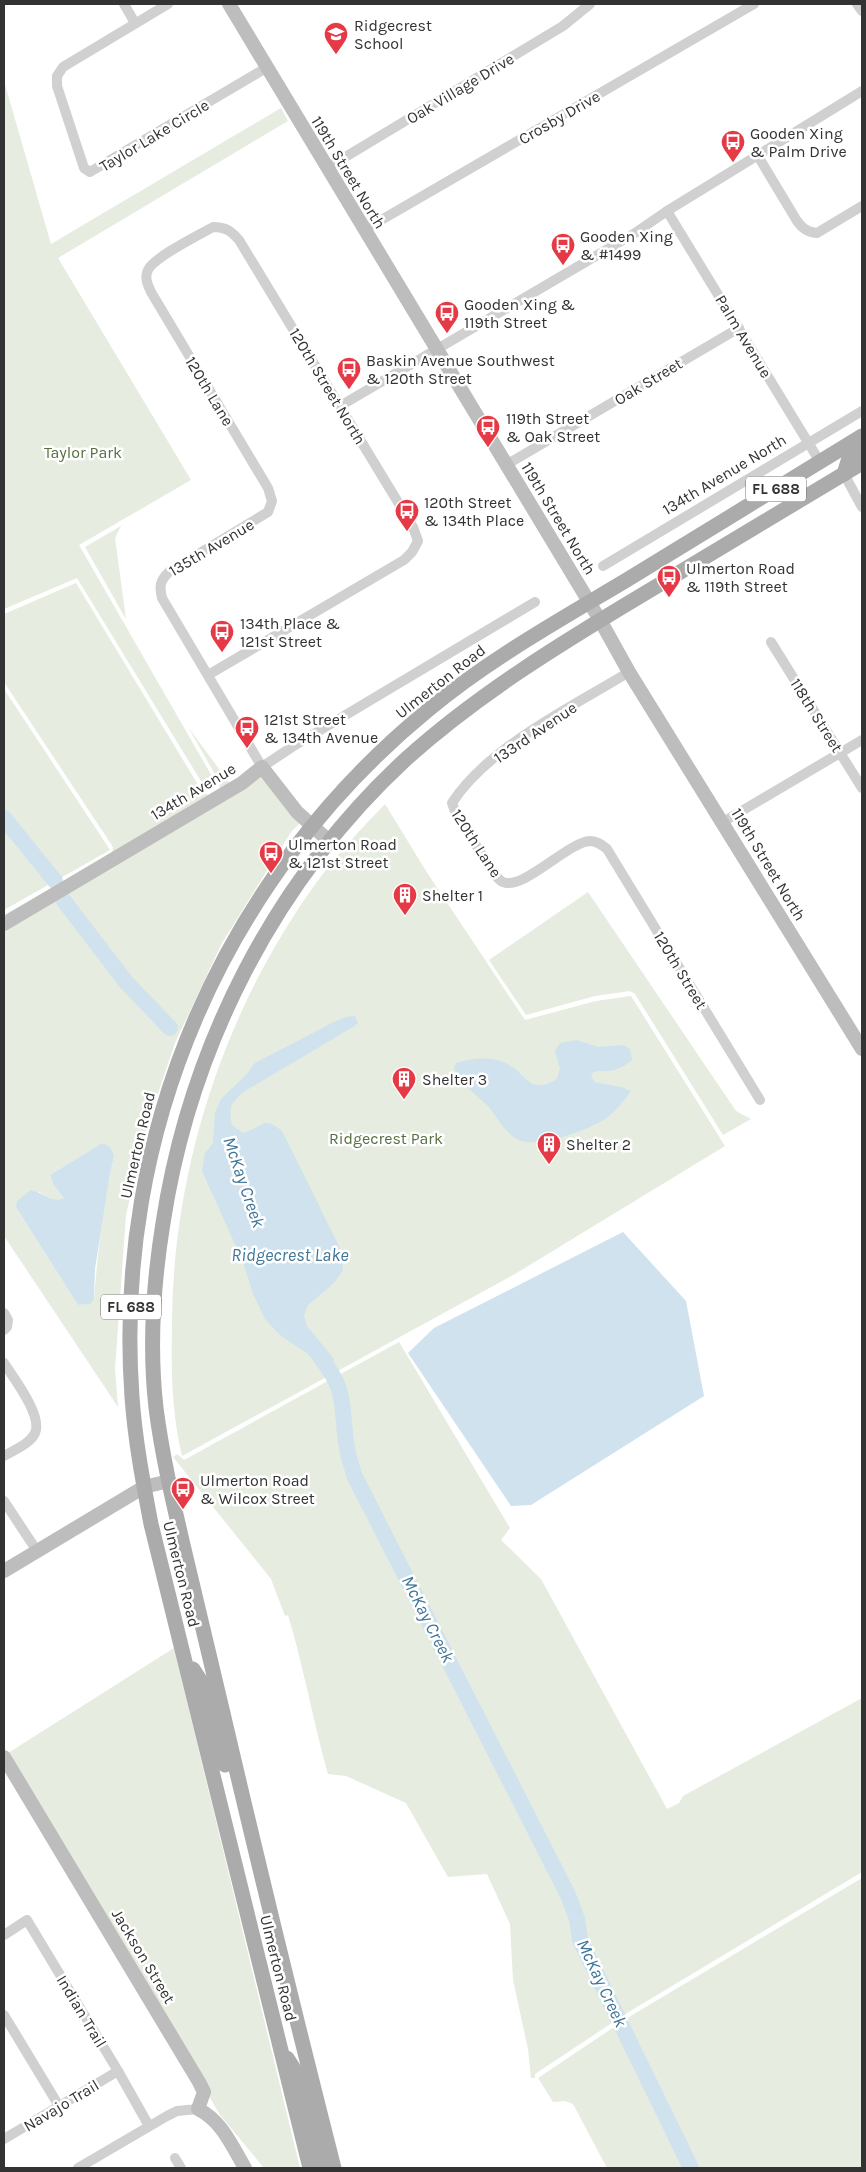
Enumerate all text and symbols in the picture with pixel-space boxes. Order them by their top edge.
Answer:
place label: Ridgecrest School [354,16,432,53]
school or university icon: Ridgecrest School [323,21,349,55]
street label: Oak Village Drive [403,49,517,128]
street label: Crosby Drive [515,86,603,148]
street label: Taylor Lake Circle [96,95,212,176]
street label: 119th Street North [307,112,390,232]
place label: Gooden Xing & Palm Drive [750,124,847,161]
bus stop icon: Gooden Xing & Palm Drive [720,129,746,163]
place label: Gooden Xing & #1499 [580,227,673,264]
bus stop icon: Gooden Xing & #1499 [550,232,576,266]
street label: Palm Avenue [711,291,776,381]
place label: Gooden Xing & 119th Street [464,295,575,332]
bus stop icon: Gooden Xing & 119th Street [434,300,460,334]
street label: 120th Street North [285,325,370,448]
place label: Baskin Avenue Southwest & 120th Street [366,351,555,388]
street label: 120th Lane [181,353,238,429]
street label: Oak Street [611,354,686,409]
bus stop icon: Baskin Avenue Southwest & 120th Street [336,356,362,390]
place label: 119th Street & Oak Street [506,409,600,446]
bus stop icon: 119th Street & Oak Street [475,414,501,448]
street label: 134th Avenue North [659,430,789,519]
park label: Taylor Park [44,443,122,462]
street label: 119th Street North [517,458,600,578]
road number: FL 688 [746,476,806,502]
place label: 120th Street & 134th Place [424,493,524,530]
bus stop icon: 120th Street & 134th Place [394,498,420,532]
street label: 135th Avenue [165,515,257,580]
place label: Ulmerton Road & 119th Street [686,559,795,596]
bus stop icon: Ulmerton Road & 119th Street [656,564,682,598]
place label: 134th Place & 121st Street [240,614,340,651]
bus stop icon: 134th Place & 121st Street [209,619,235,653]
street label: Ulmerton Road [392,640,489,722]
street label: 118th Street [786,675,847,756]
street label: 133rd Avenue [490,698,580,767]
place label: 121st Street & 134th Avenue [264,710,378,747]
bus stop icon: 121st Street & 134th Avenue [234,715,260,749]
street label: 134th Avenue [147,759,239,824]
street label: 119th Street North [727,804,810,924]
street label: 120th Lane [447,806,506,881]
place label: Ulmerton Road & 121st Street [288,835,397,872]
bus stop icon: Ulmerton Road & 121st Street [258,840,284,874]
building icon: Shelter 1 [392,882,418,916]
place label: Shelter 1 [422,886,483,905]
street label: 120th Street [650,928,711,1013]
building icon: Shelter 3 [391,1066,417,1100]
place label: Shelter 3 [422,1070,487,1089]
street label: Ulmerton Road [116,1090,159,1200]
park label: Ridgecrest Park [329,1129,443,1148]
building icon: Shelter 2 [536,1131,562,1165]
water label: McKay Creek [218,1134,270,1231]
place label: Shelter 2 [566,1135,631,1154]
water label: Ridgecrest Lake [231,1244,349,1266]
road number: FL 688 [101,1294,161,1320]
place label: Ulmerton Road & Wilcox Street [200,1471,315,1508]
bus stop icon: Ulmerton Road & Wilcox Street [170,1476,196,1510]
street label: Ulmerton Road [159,1519,204,1629]
water label: McKay Creek [397,1572,460,1667]
street label: Jackson Street [108,1905,179,2007]
street label: Ulmerton Road [256,1913,301,2023]
water label: McKay Creek [572,1935,632,2031]
street label: Indian Trail [52,1972,111,2051]
street label: Navajo Trail [20,2075,103,2135]

